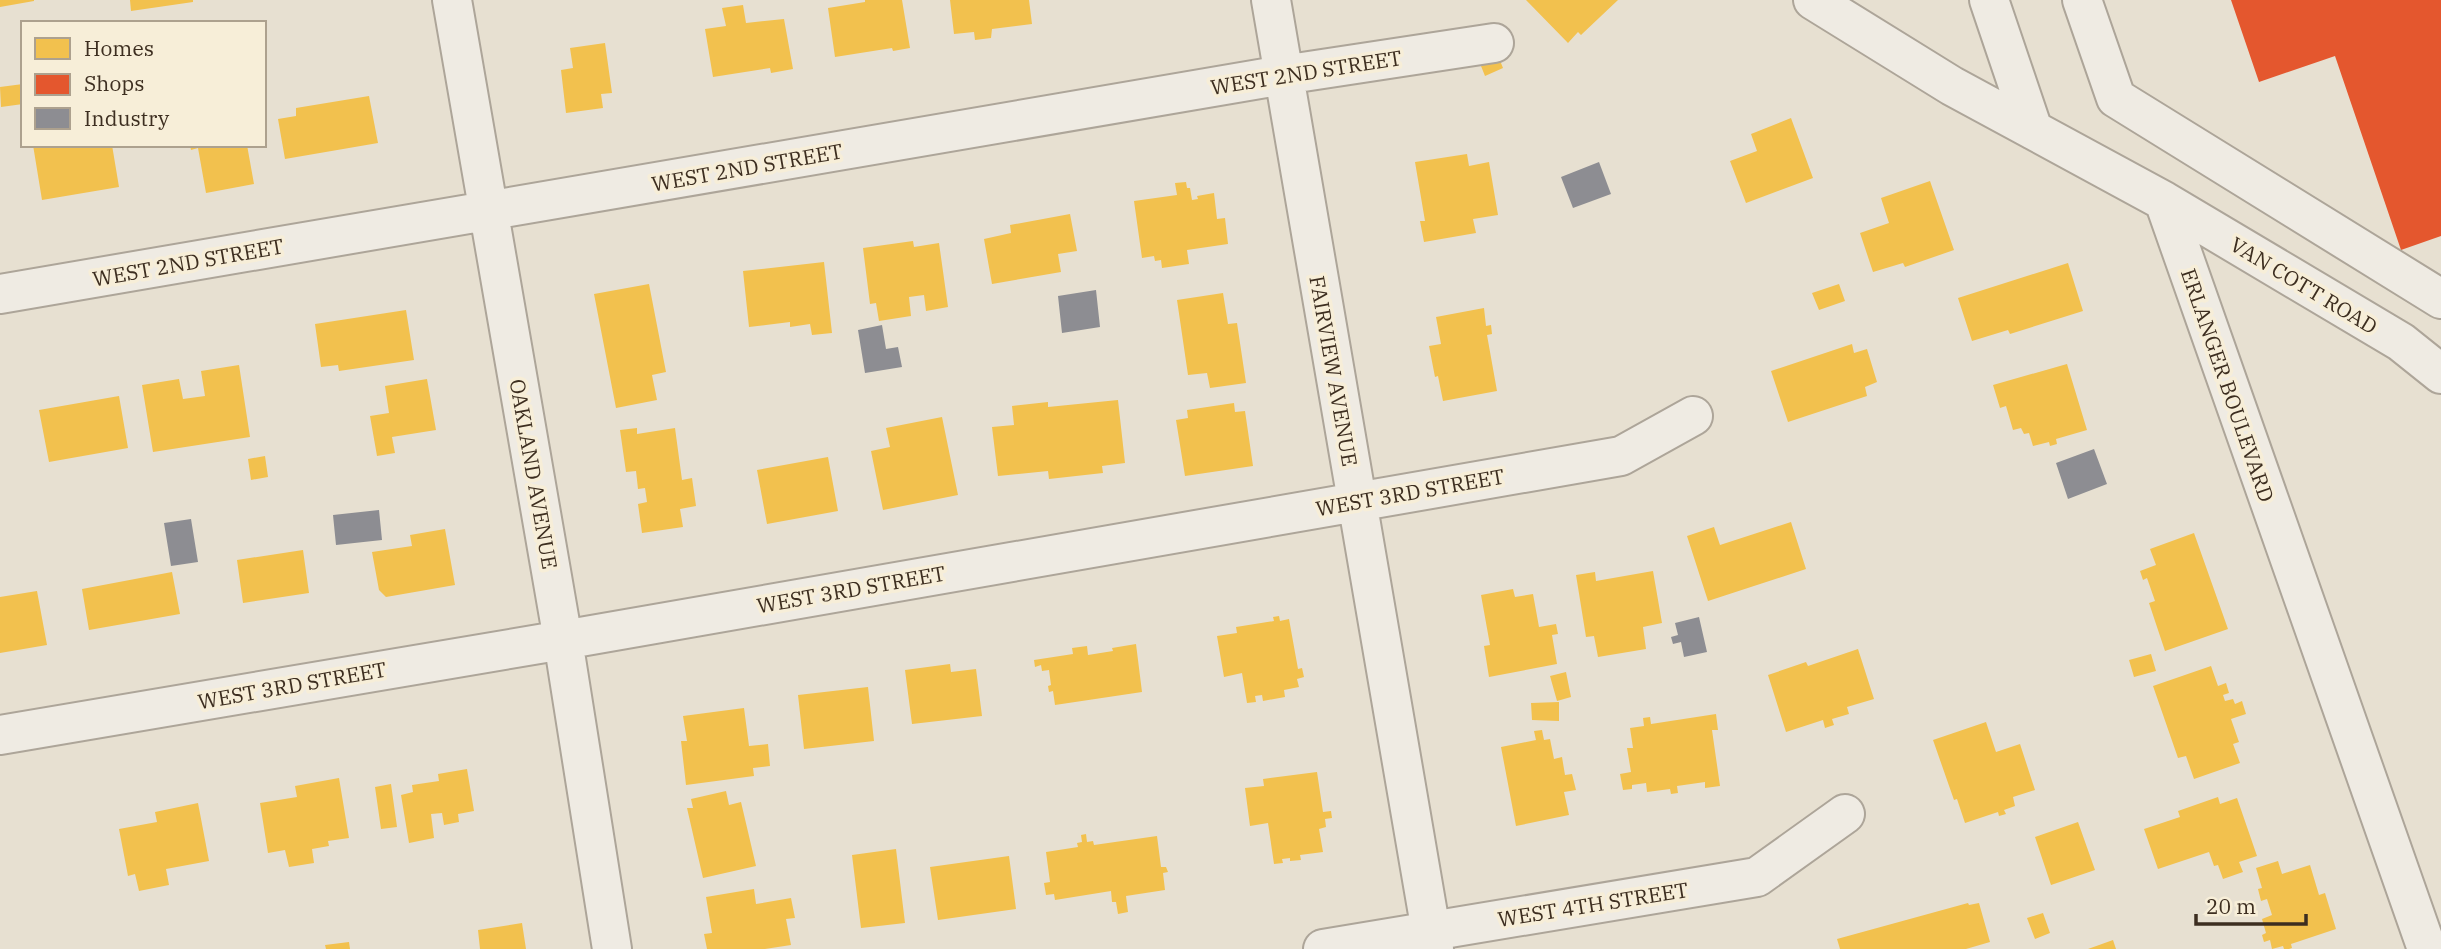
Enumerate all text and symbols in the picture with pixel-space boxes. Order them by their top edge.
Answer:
legend [21,21,266,147]
text: Homes [84,34,154,62]
street label: WEST 2ND STREET [1208,43,1404,101]
text: Shops [84,69,144,97]
text: Industry [84,104,170,132]
street label: WEST 2ND STREET [649,136,845,198]
street label: VAN COTT ROAD [2225,230,2383,340]
street label: WEST 2ND STREET [90,231,286,293]
street label: ERLANGER BOULEVARD [2175,265,2281,505]
street label: FAIRVIEW AVENUE [1303,273,1365,469]
street label: OAKLAND AVENUE [503,377,565,571]
street label: WEST 3RD STREET [1313,462,1507,522]
street label: WEST 3RD STREET [754,559,948,619]
street label: WEST 3RD STREET [195,655,389,715]
street label: WEST 4TH STREET [1496,875,1690,933]
scale bar [2196,883,2306,927]
text: 20 m [2206,892,2256,920]

